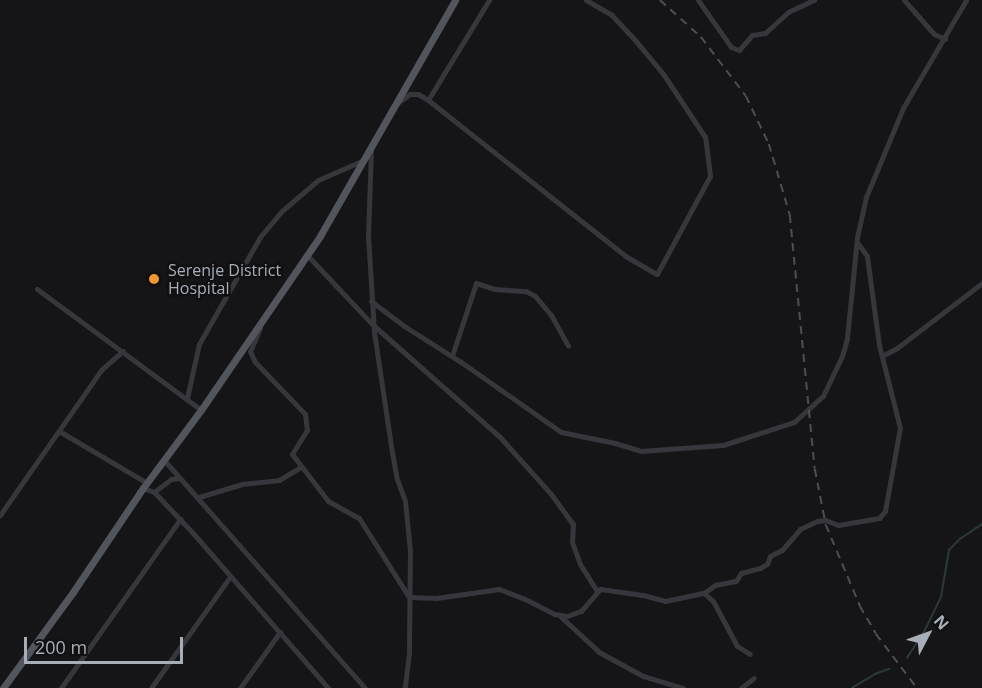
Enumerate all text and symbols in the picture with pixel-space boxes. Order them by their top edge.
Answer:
place label: Serenje District Hospital [168,260,281,298]
marker: Serenje District Hospital [145,270,163,288]
north arrow [898,604,958,664]
text: N [929,610,954,634]
scale bar [27,625,186,663]
text: 200 m [35,635,87,659]

